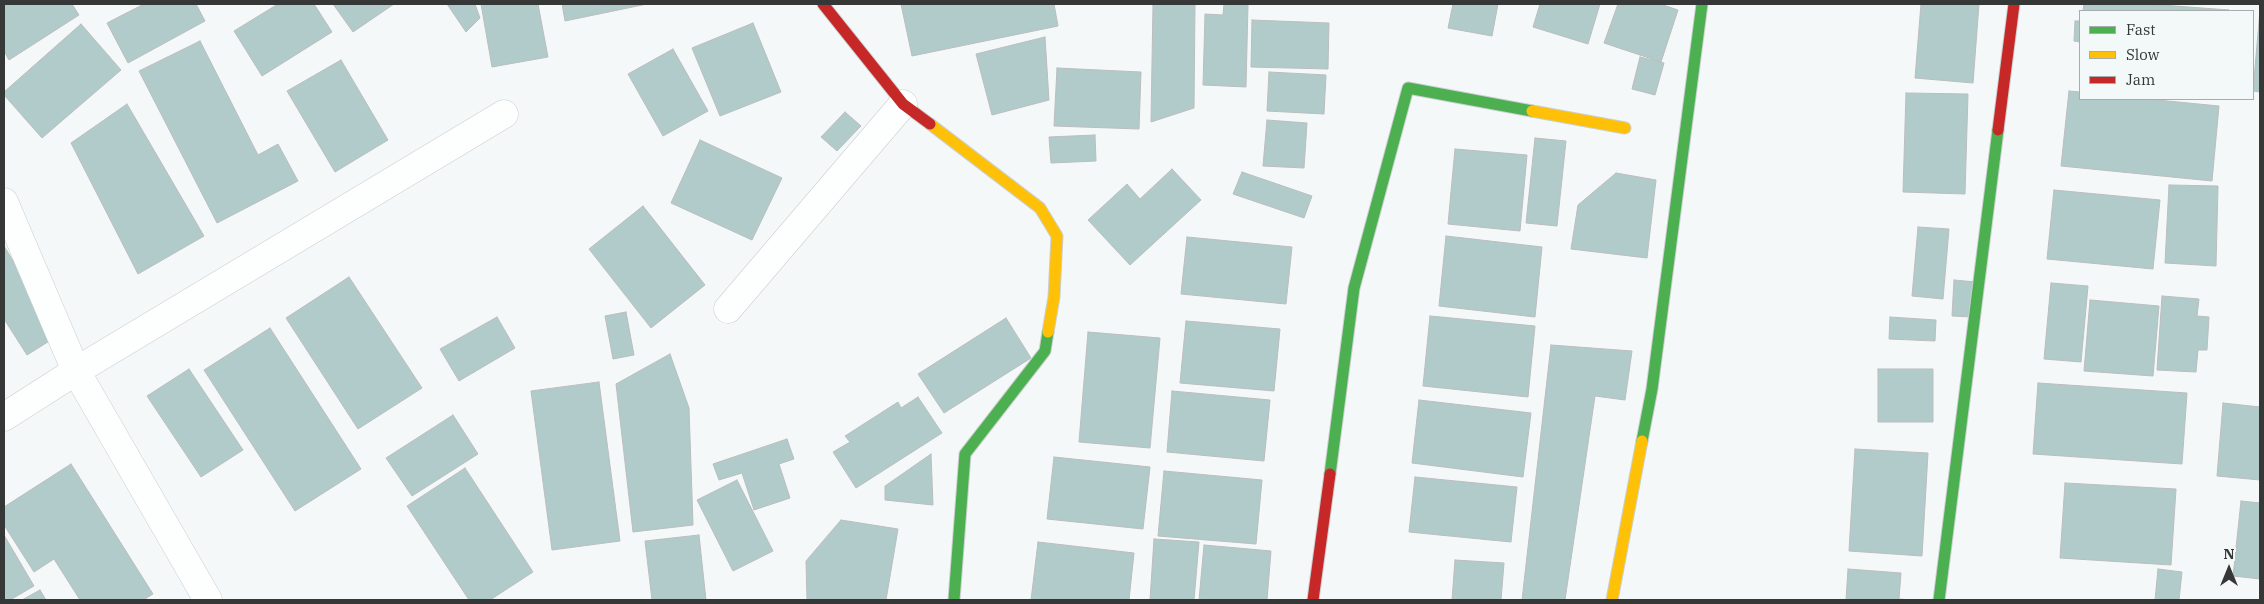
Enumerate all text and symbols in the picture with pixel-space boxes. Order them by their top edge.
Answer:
legend [2079,10,2254,100]
text: Fast [2126,20,2156,39]
text: Slow [2126,45,2159,64]
text: Jam [2126,70,2155,89]
north arrow [2204,544,2254,594]
text: N [2223,545,2235,563]

